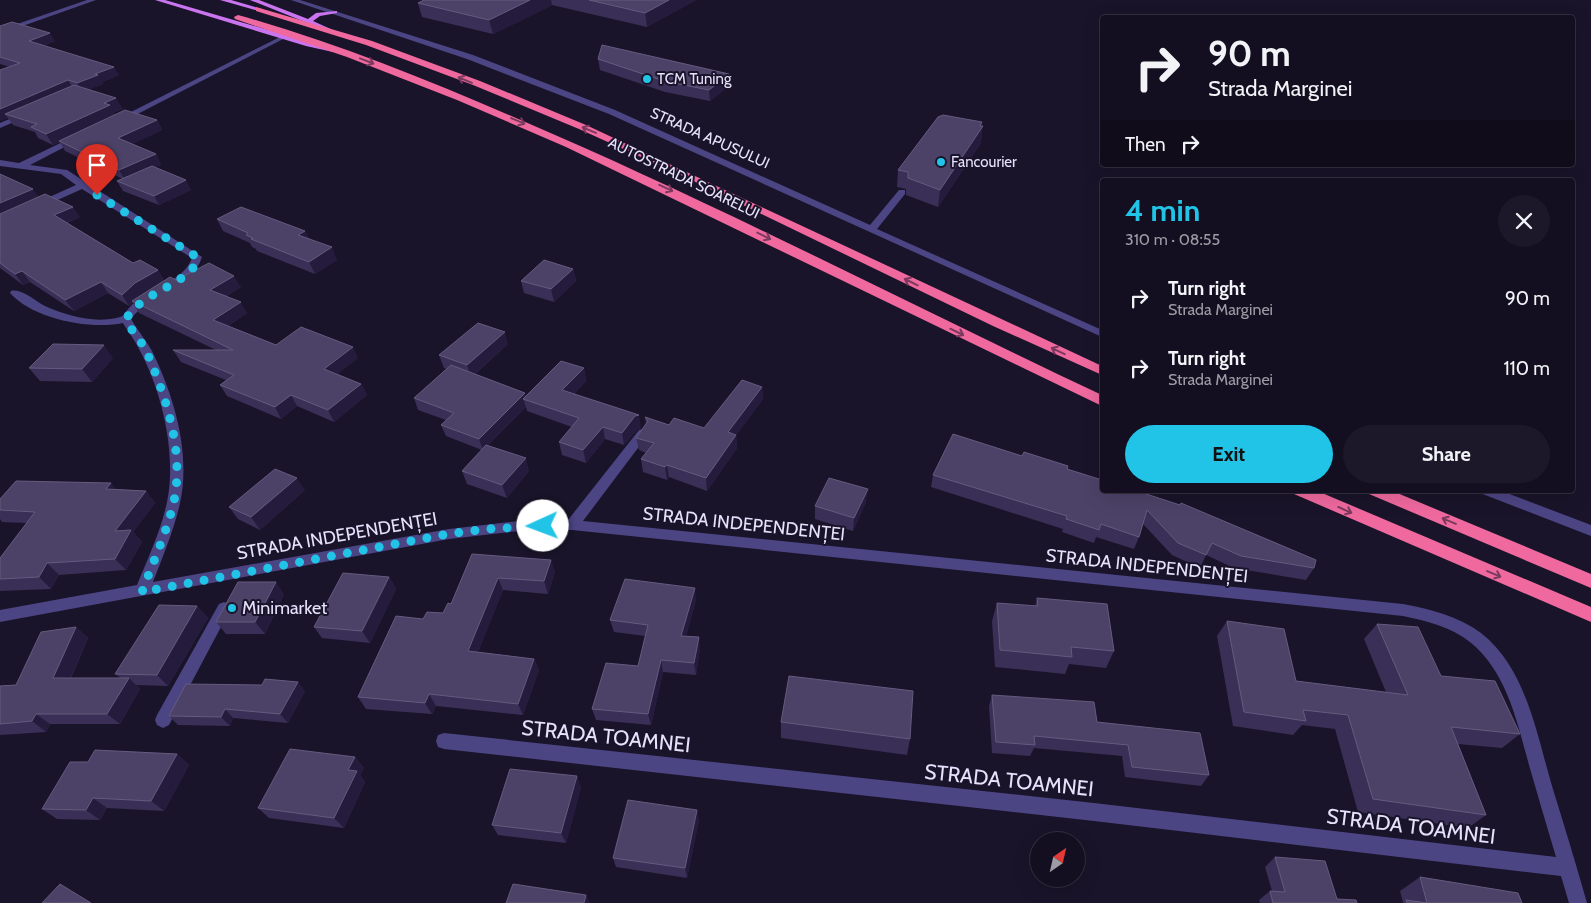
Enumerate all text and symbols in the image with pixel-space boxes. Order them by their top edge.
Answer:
text: 90 m [1208,32,1291,75]
icon: right [1125,35,1190,100]
one-way arrow [359,57,374,66]
place label: TCM Tuning [657,70,732,88]
marker: TCM Tuning [641,73,653,85]
one-way arrow [458,74,473,84]
text: Strada Marginei [1208,75,1352,102]
street label: STRADA APUSULUI [648,104,772,172]
one-way arrow [510,117,525,127]
one-way arrow [582,125,597,135]
icon: right [1176,130,1204,158]
text: Then [1125,133,1166,156]
street label: AUTOSTRADA SOARELUI [605,134,763,222]
pin [76,144,118,195]
icon: arrive [83,151,111,179]
place label: Fancourier [951,153,1017,171]
marker: Fancourier [935,156,947,168]
one-way arrow [658,184,673,193]
text: 4 min [1125,192,1200,229]
button: close [1498,195,1550,247]
text: 310 m · 08:55 [1125,230,1220,249]
one-way arrow [757,231,772,241]
one-way arrow [904,277,919,286]
text: Turn right [1168,277,1246,300]
icon: right [1125,284,1153,312]
text: 90 m [1505,287,1550,310]
text: Strada Marginei [1168,300,1273,319]
one-way arrow [949,328,964,337]
one-way arrow [1051,346,1066,355]
text: Turn right [1168,347,1246,370]
icon: right [1125,354,1153,382]
text: 110 m [1503,357,1550,380]
text: Strada Marginei [1168,370,1273,389]
button: Exit [1125,425,1333,483]
button: Share [1343,425,1550,483]
position arrow [516,499,568,551]
street label: STRADA INDEPENDENȚEI [642,502,846,547]
one-way arrow [1337,505,1352,515]
street label: STRADA INDEPENDENȚEI [235,508,439,565]
one-way arrow [1442,516,1457,526]
street label: STRADA INDEPENDENȚEI [1045,544,1249,589]
one-way arrow [1486,570,1501,579]
place label: Minimarket [242,597,327,619]
marker: Minimarket [226,602,238,614]
street label: STRADA TOAMNEI [520,715,692,757]
street label: STRADA TOAMNEI [923,759,1095,801]
street label: STRADA TOAMNEI [1325,803,1497,849]
north arrow [1030,832,1085,888]
map controls [1030,832,1085,887]

